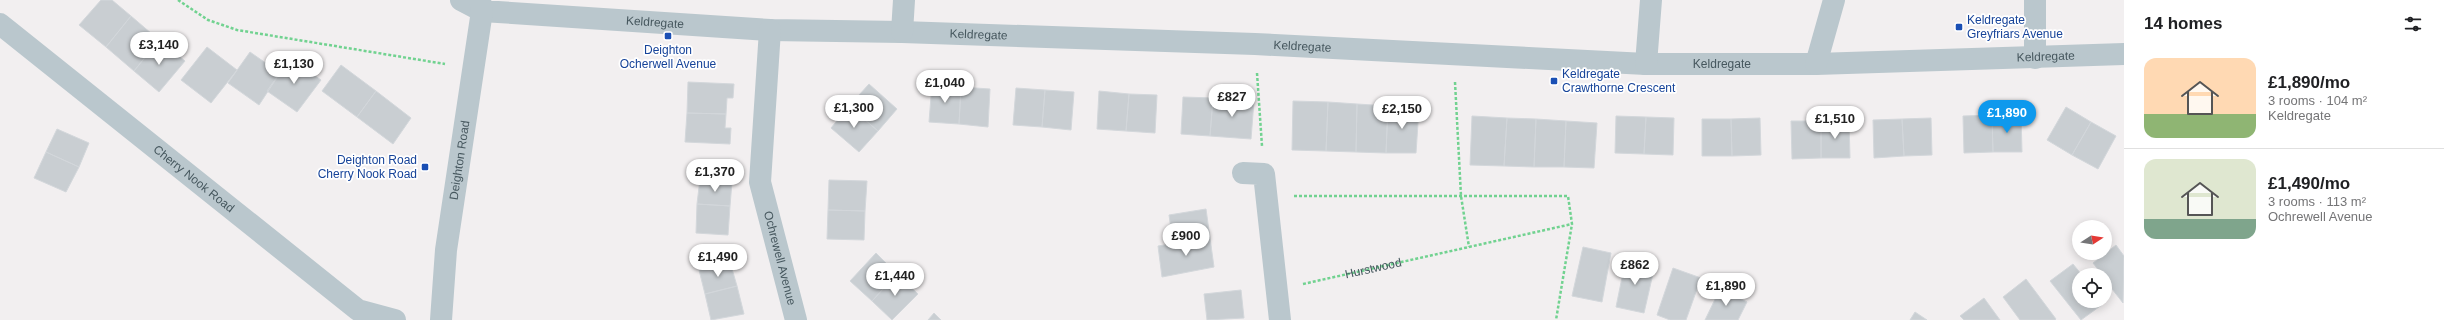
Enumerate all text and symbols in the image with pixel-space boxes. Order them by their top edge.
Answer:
place label: Keldregate Greyfriars Avenue [1967,13,2063,41]
icon: filters [2402,13,2424,35]
street label: Keldregate [625,14,685,31]
text: 14 homes [2144,14,2222,33]
marker: Keldregate Greyfriars Avenue [1954,22,1964,32]
street label: Keldregate [949,27,1008,43]
marker: Deighton Ocherwell Avenue [663,31,673,41]
pin: £3,140 [126,32,192,66]
text: £3,140 [139,37,179,52]
street label: Keldregate [1273,38,1332,55]
place label: Deighton Ocherwell Avenue [620,43,717,71]
street label: Keldregate [2017,49,2075,64]
pin: £1,130 [261,51,327,85]
text: £1,130 [274,56,314,71]
street label: Keldregate [1693,57,1751,71]
place label: Keldregate Crawthorne Crescent [1562,67,1676,95]
pin: £1,040 [912,70,978,104]
text: £1,890/mo [2268,73,2350,92]
icon: home [2176,74,2224,122]
text: £1,040 [925,75,965,90]
marker: Keldregate Crawthorne Crescent [1549,76,1559,86]
pin: £827 [1208,84,1256,118]
text: £827 [1218,89,1246,104]
text: 3 rooms · 104 m² [2268,93,2367,108]
pin: £1,300 [821,95,887,129]
pin: £2,150 [1369,96,1435,130]
text: £1,300 [834,100,874,115]
pin: £1,890 [1974,100,2040,134]
text: £2,150 [1382,101,1422,116]
text: £1,890 [1987,105,2027,120]
pin: £1,510 [1802,106,1868,140]
text: Keldregate [2268,108,2331,123]
text: £1,510 [1815,111,1855,126]
street label: Deighton Road [447,119,472,201]
street label: Cherry Nook Road [151,142,237,215]
place label: Deighton Road Cherry Nook Road [318,153,417,181]
pin: £1,370 [682,159,748,193]
marker: Deighton Road Cherry Nook Road [420,162,430,172]
text: £1,370 [695,164,735,179]
text: £1,490/mo [2268,174,2350,193]
icon: home [2176,175,2224,223]
text: 3 rooms · 113 m² [2268,194,2366,209]
text: Ochrewell Avenue [2268,209,2373,224]
street label: Ochrewell Avenue [761,210,799,307]
north arrow [2072,220,2112,260]
map controls [2072,220,2112,308]
pin: £900 [1162,223,1210,257]
text: £900 [1172,228,1200,243]
pin: £1,490 [685,244,751,278]
text: £1,490 [698,249,738,264]
pin: £862 [1611,252,1659,286]
street label: Hurstwood [1344,255,1403,281]
text: £862 [1621,257,1649,272]
pin: £1,440 [862,263,928,297]
text: £1,440 [875,268,915,283]
button: locate [2072,268,2112,308]
pin: £1,890 [1693,273,1759,307]
text: £1,890 [1706,278,1746,293]

